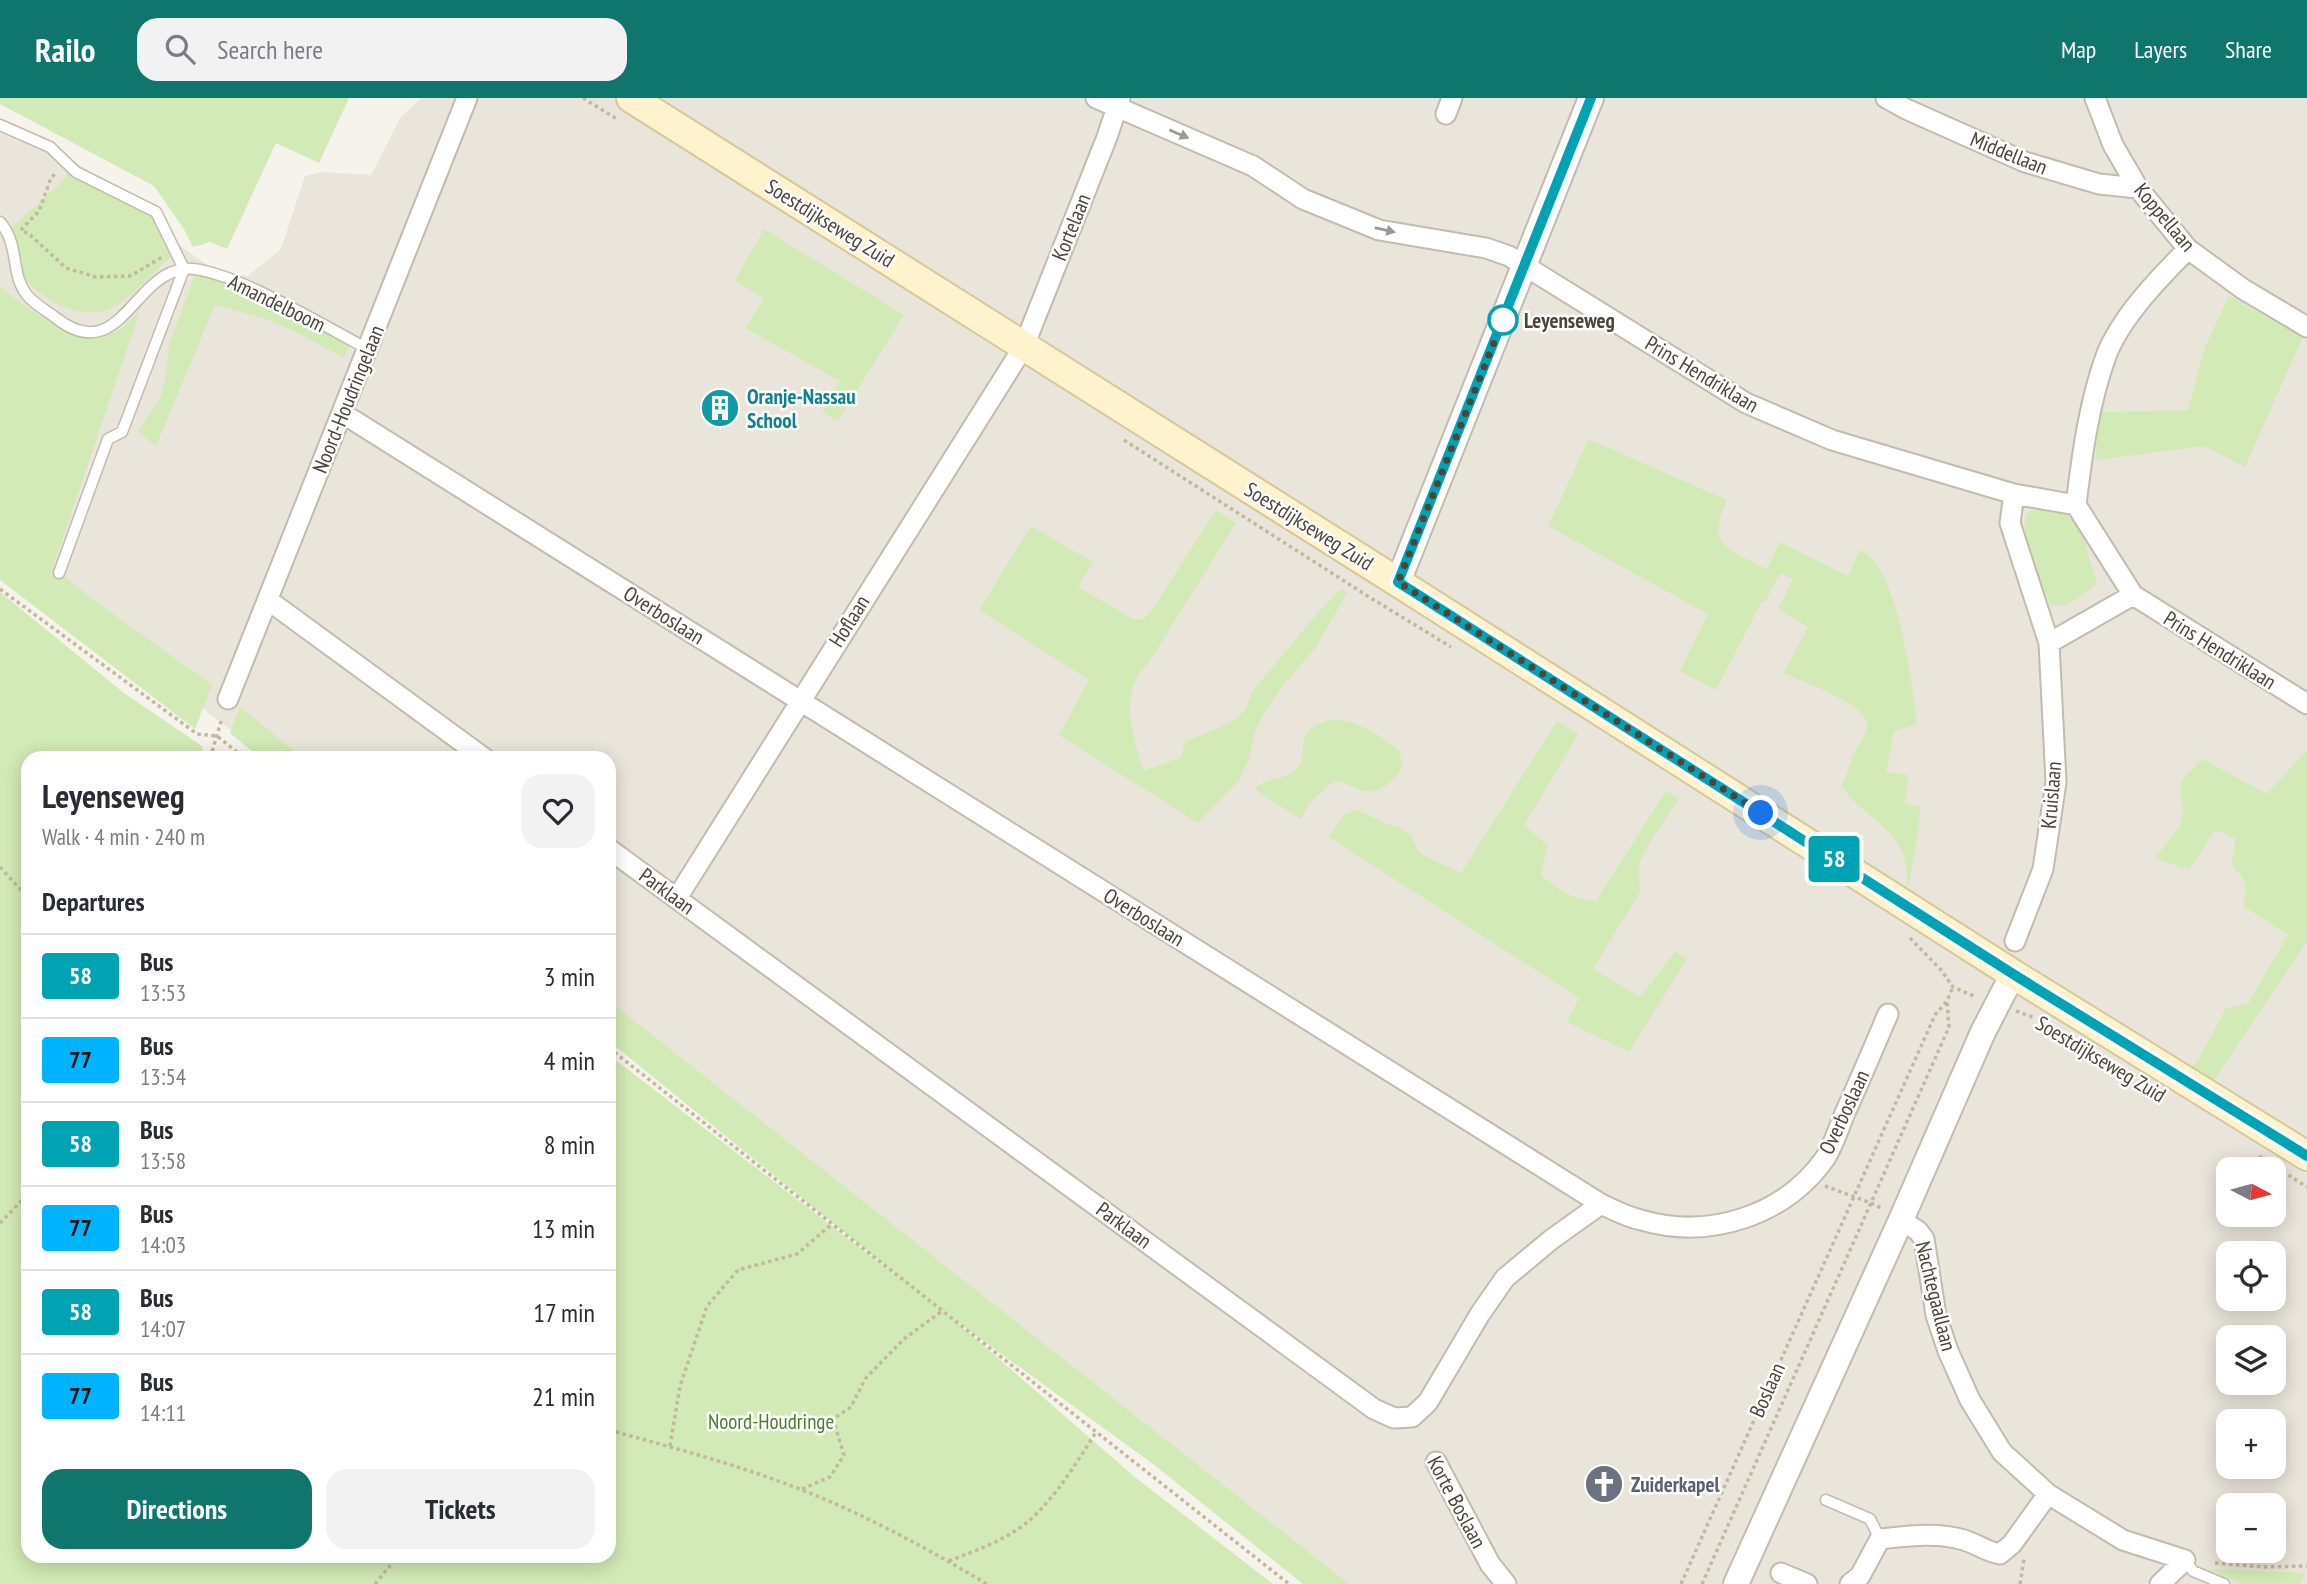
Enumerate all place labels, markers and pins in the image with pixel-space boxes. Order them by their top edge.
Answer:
marker: Leyenseweg [1488,305,1518,335]
place label: Leyenseweg [1524,307,1615,334]
place label: Oranje-Nassau School [747,383,856,434]
building icon: Oranje-Nassau School [699,387,741,429]
church icon: Zuiderkapel [1583,1463,1625,1505]
place label: Zuiderkapel [1631,1471,1720,1498]

